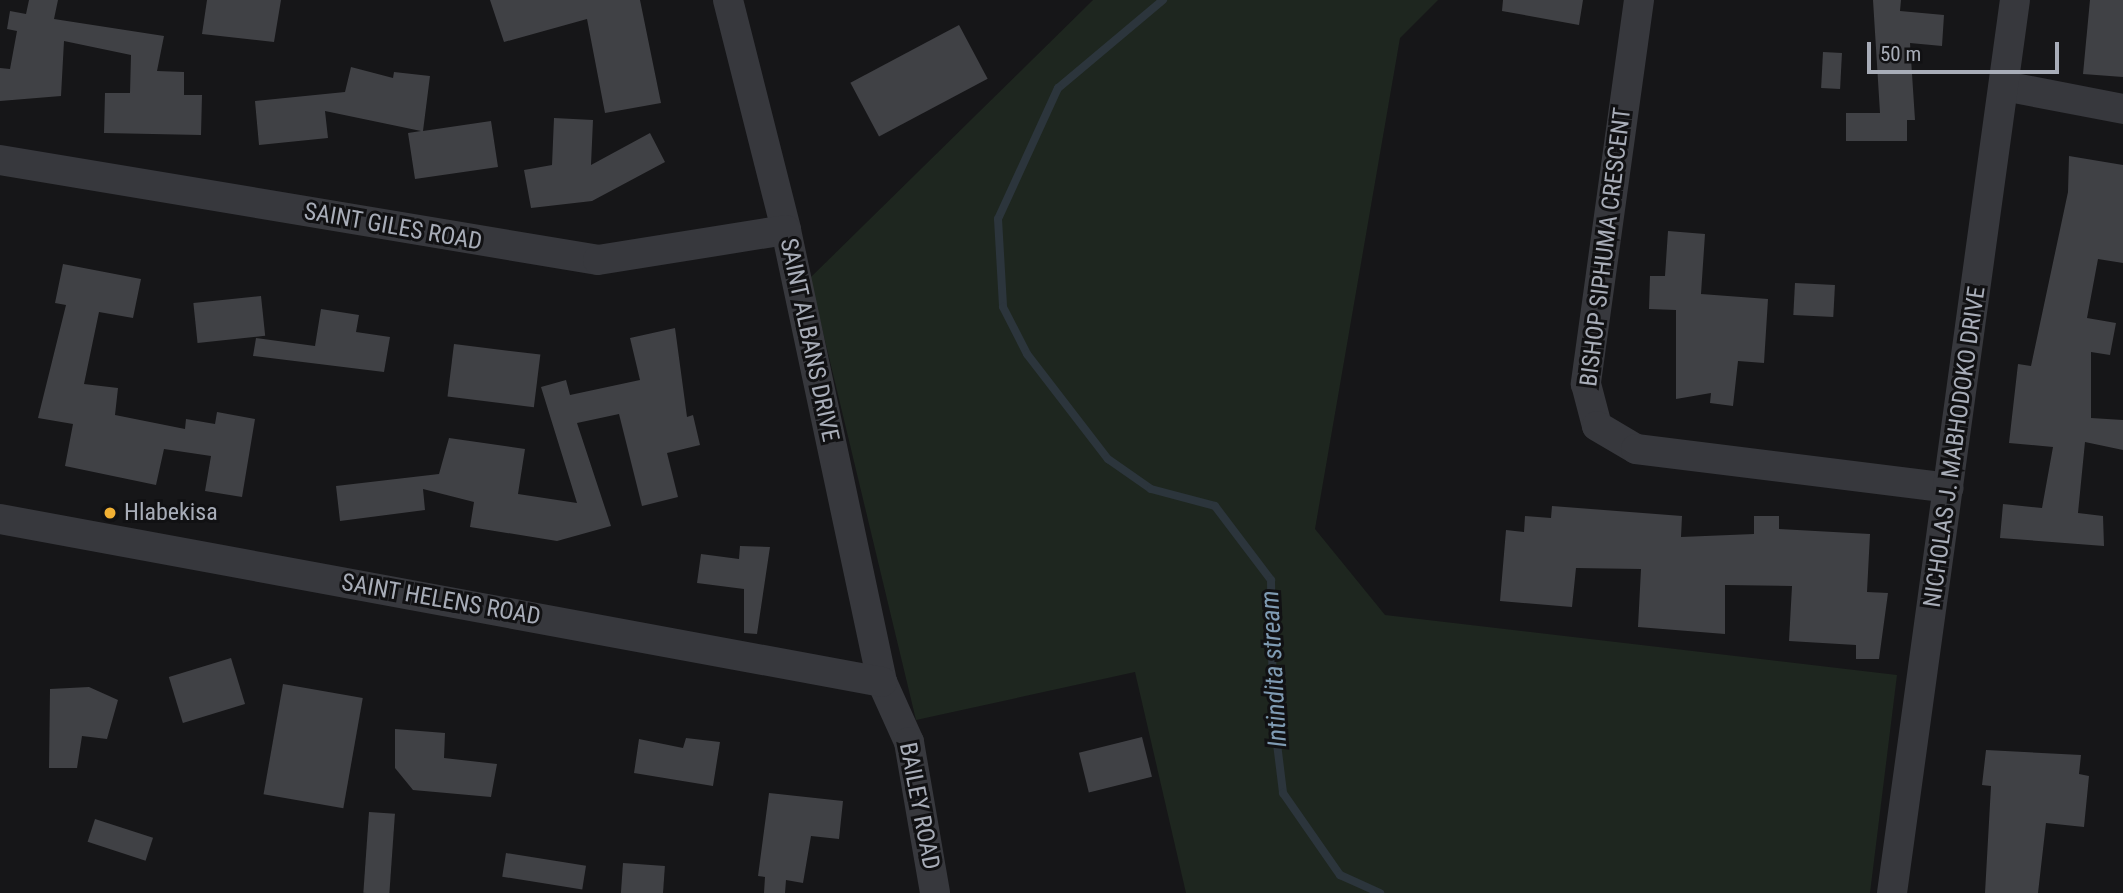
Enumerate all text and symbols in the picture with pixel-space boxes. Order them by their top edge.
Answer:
scale bar [1871,28,2064,72]
text: 50 m [1880,42,1921,66]
street label: BISHOP SIPHUMA CRESCENT [1575,106,1637,388]
street label: SAINT GILES ROAD [301,197,485,257]
street label: SAINT ALBANS DRIVE [773,235,845,445]
street label: NICHOLAS J. MABHODOKO DRIVE [1918,285,1992,609]
place label: Hlabekisa [124,499,218,527]
marker: Hlabekisa [102,505,118,521]
street label: SAINT HELENS ROAD [339,568,543,632]
water label: Intindita stream [1254,590,1294,748]
street label: BAILEY ROAD [893,740,945,872]

